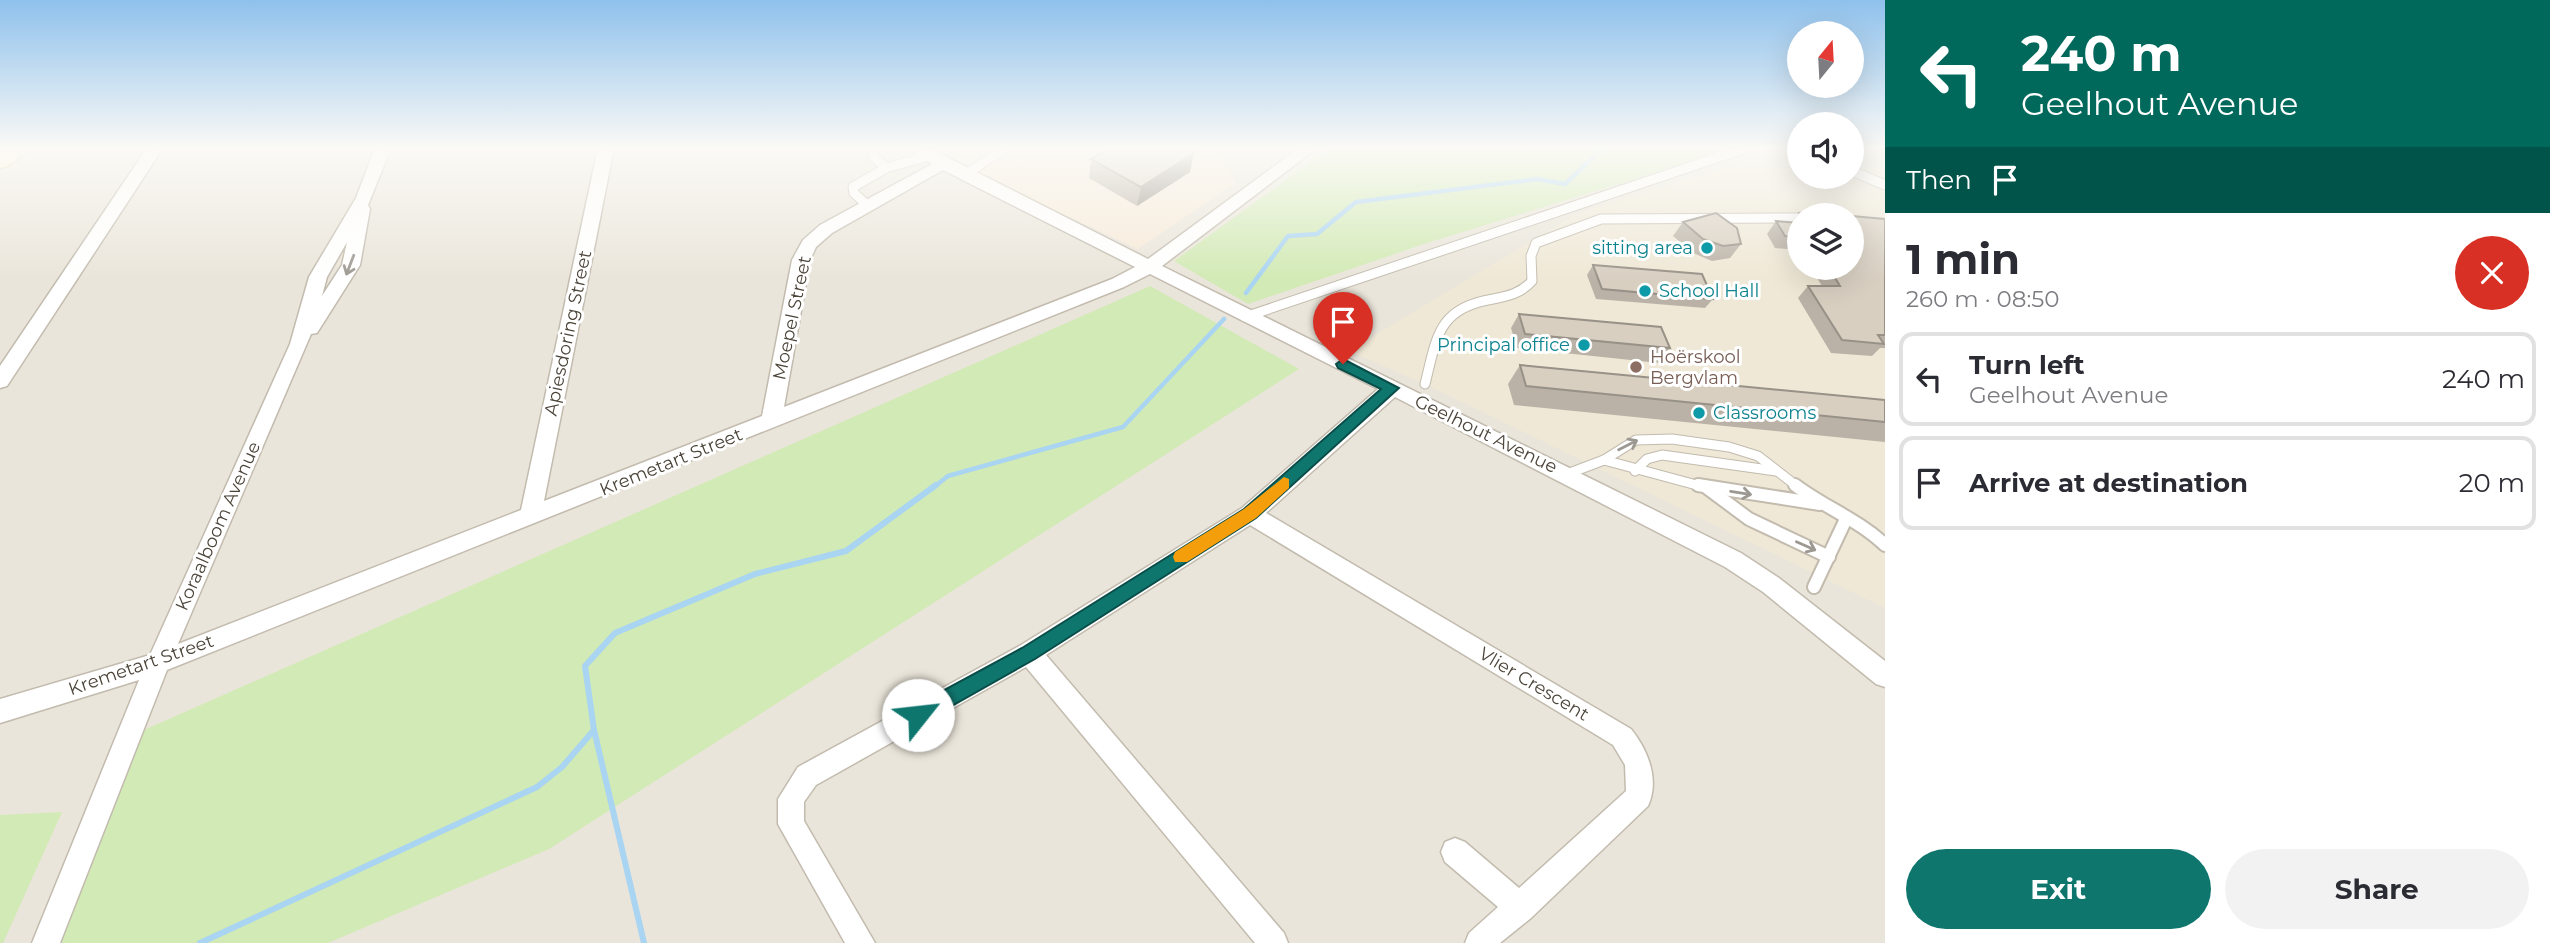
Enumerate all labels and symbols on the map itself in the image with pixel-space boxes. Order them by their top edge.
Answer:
north arrow [1787,21,1864,98]
place label: sitting area [1592,237,1693,259]
marker: sitting area [1699,240,1715,256]
street label: Apiesdoring Street [540,248,596,418]
one-way arrow [343,253,355,275]
street label: Moepel Street [768,254,816,382]
place label: School Hall [1659,280,1759,302]
marker: School Hall [1637,283,1653,299]
pin [1313,292,1373,364]
place label: Principal office [1437,334,1570,356]
marker: Principal office [1576,337,1592,353]
place label: Hoërskool Bergvlam [1650,346,1741,389]
marker: Hoërskool Bergvlam [1628,359,1644,375]
street label: Geelhout Avenue [1411,390,1561,478]
place label: Classrooms [1713,402,1816,424]
marker: Classrooms [1691,405,1707,421]
street label: Kremetart Street [596,423,746,501]
street label: Koraalboom Avenue [171,438,265,614]
one-way arrow [1617,438,1638,452]
one-way arrow [1729,486,1752,499]
one-way arrow [1795,540,1816,553]
street label: Kremetart Street [66,630,216,700]
street label: Vlier Crescent [1475,643,1593,725]
position arrow [881,678,955,752]

